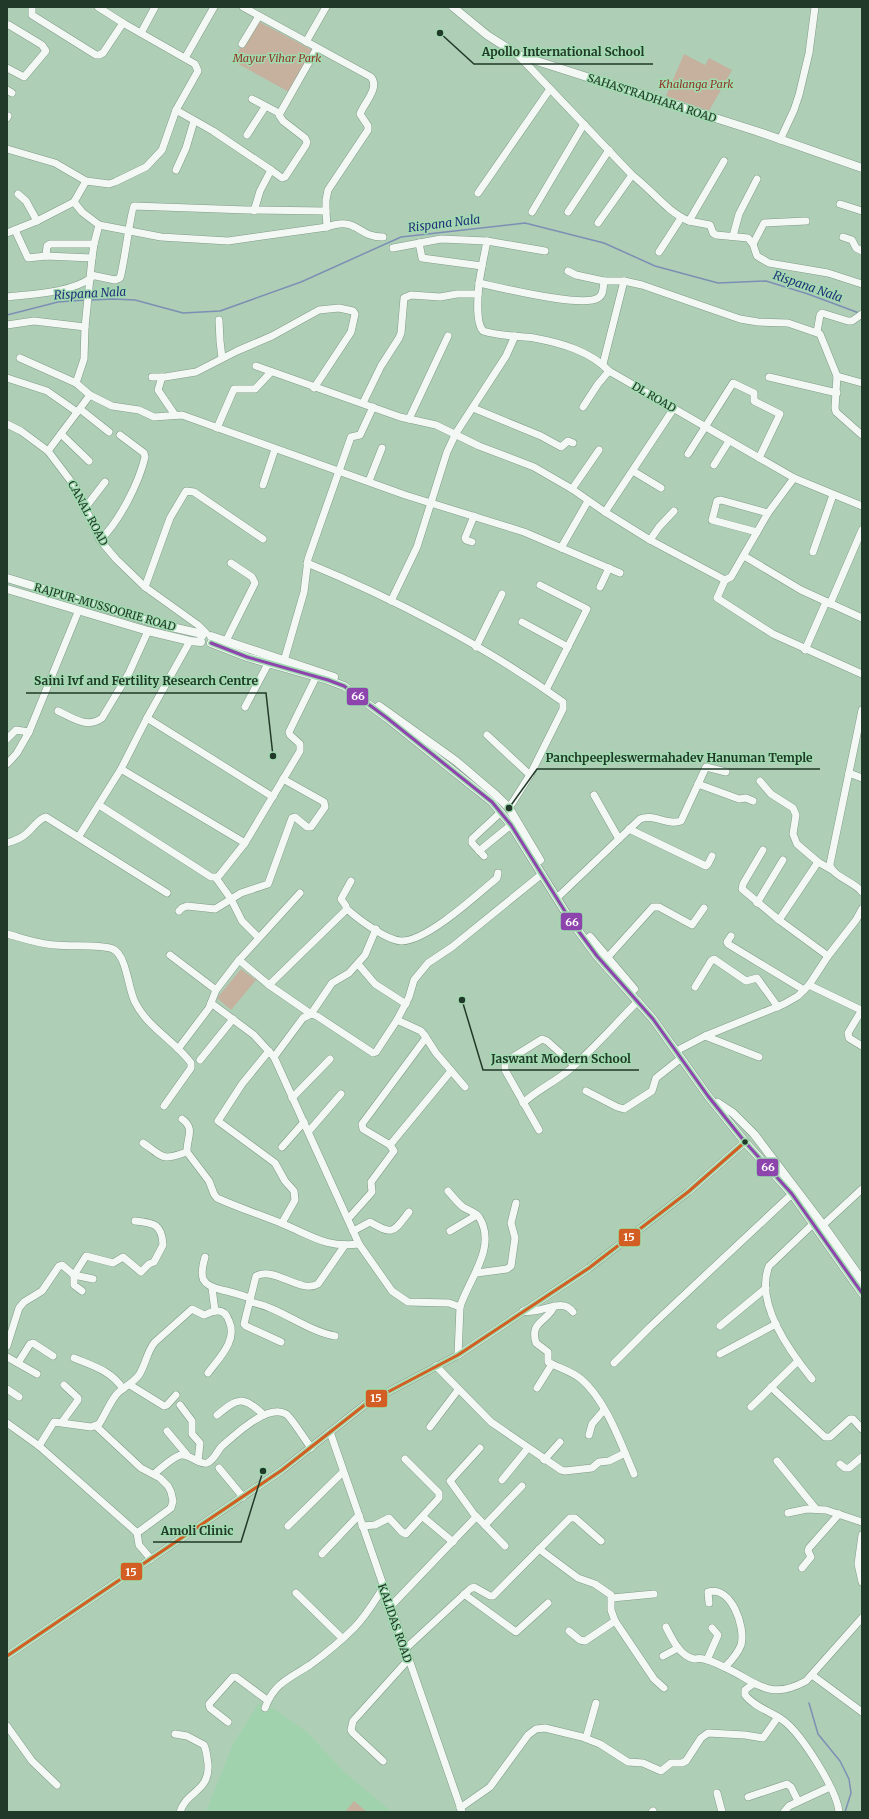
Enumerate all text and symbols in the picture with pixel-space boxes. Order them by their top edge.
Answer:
callout: Apollo International School [474,40,653,64]
text: Apollo International School [481,44,644,59]
park label: Mayur Vihar Park [232,51,321,65]
street label: SAHASTRADHARA ROAD [586,70,718,126]
park label: Khalanga Park [658,77,733,91]
water label: Rispana Nala [407,211,481,235]
water label: Rispana Nala [771,267,845,305]
water label: Rispana Nala [53,284,127,302]
street label: DL ROAD [629,379,679,415]
street label: CANAL ROAD [65,478,111,548]
street label: RAJPUR-MUSSOORIE ROAD [33,580,177,634]
callout: Saini Ivf and Fertility Research Centre [26,669,266,693]
text: Saini Ivf and Fertility Research Centre [34,673,258,688]
line badge: 66 [346,687,369,706]
text: 66 [351,689,365,703]
callout: Panchpeepleswermahadev Hanuman Temple [537,745,820,769]
text: Panchpeepleswermahadev Hanuman Temple [545,750,813,765]
line badge: 66 [560,912,583,931]
text: 66 [565,915,579,929]
callout: Jaswant Modern School [483,1046,639,1070]
text: Jaswant Modern School [490,1051,631,1066]
unlabelled marker [740,1137,750,1147]
line badge: 66 [756,1158,779,1177]
text: 66 [761,1160,775,1174]
line badge: 15 [618,1228,641,1247]
text: 15 [623,1230,635,1244]
line badge: 15 [365,1389,388,1408]
text: 15 [370,1391,382,1405]
callout: Amoli Clinic [153,1518,241,1542]
text: Amoli Clinic [160,1523,233,1538]
line badge: 15 [120,1562,143,1581]
text: 15 [125,1565,137,1579]
street label: KALIDAS ROAD [375,1582,415,1664]

